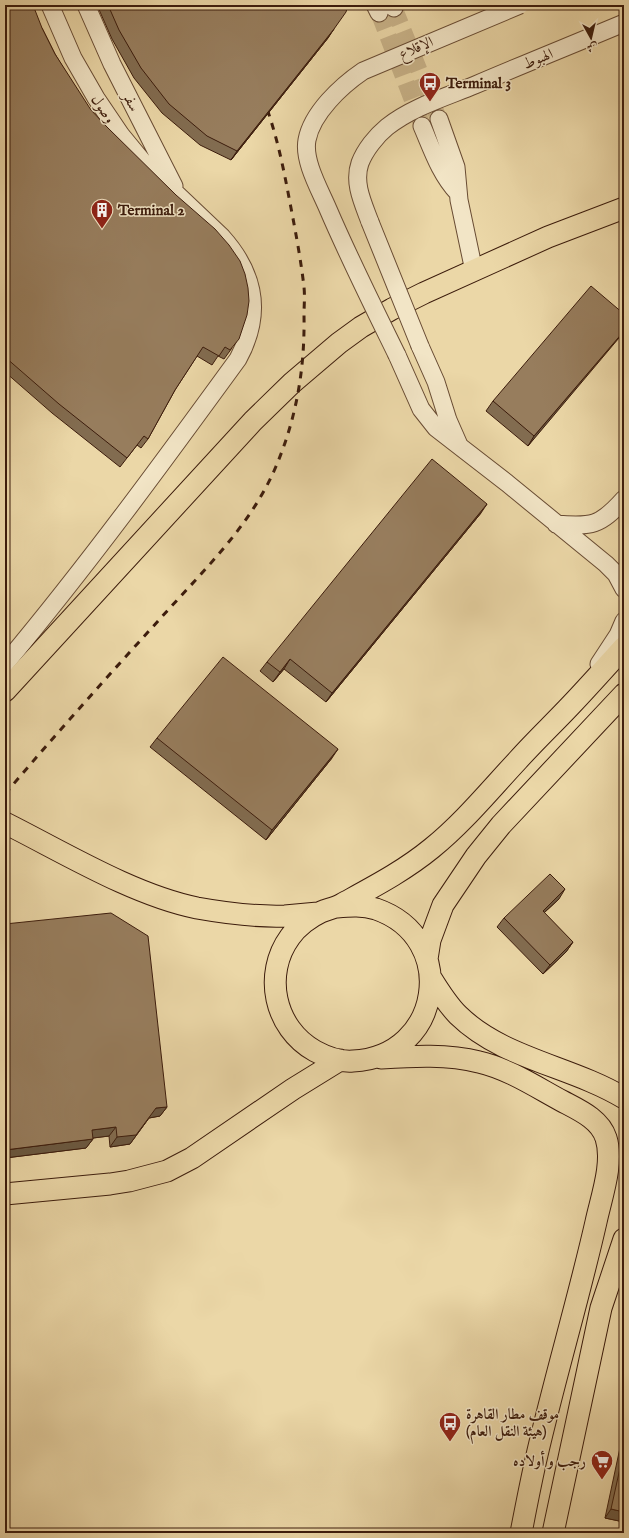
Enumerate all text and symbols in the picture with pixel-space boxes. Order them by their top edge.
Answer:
north arrow [571,18,611,58]
street label: الإقلاع [396,32,437,66]
text: ش [586,39,599,55]
street label: الهبوط [520,44,556,74]
bus stop icon: Terminal 3 [417,70,443,103]
place label: Terminal 3 [445,74,511,93]
street label: سفر [117,87,144,115]
street label: وصول [87,91,119,127]
building icon: Terminal 2 [89,197,115,230]
place label: Terminal 2 [117,201,185,220]
place label: موقف مطار القاهرة (هيئة النقل العام) [466,1405,559,1444]
bus stop icon: موقف مطار القاهرة (هيئة النقل العام) [437,1410,463,1443]
supermarket icon: رجب و أولاده [589,1448,615,1481]
place label: رجب و أولاده [513,1450,586,1471]

